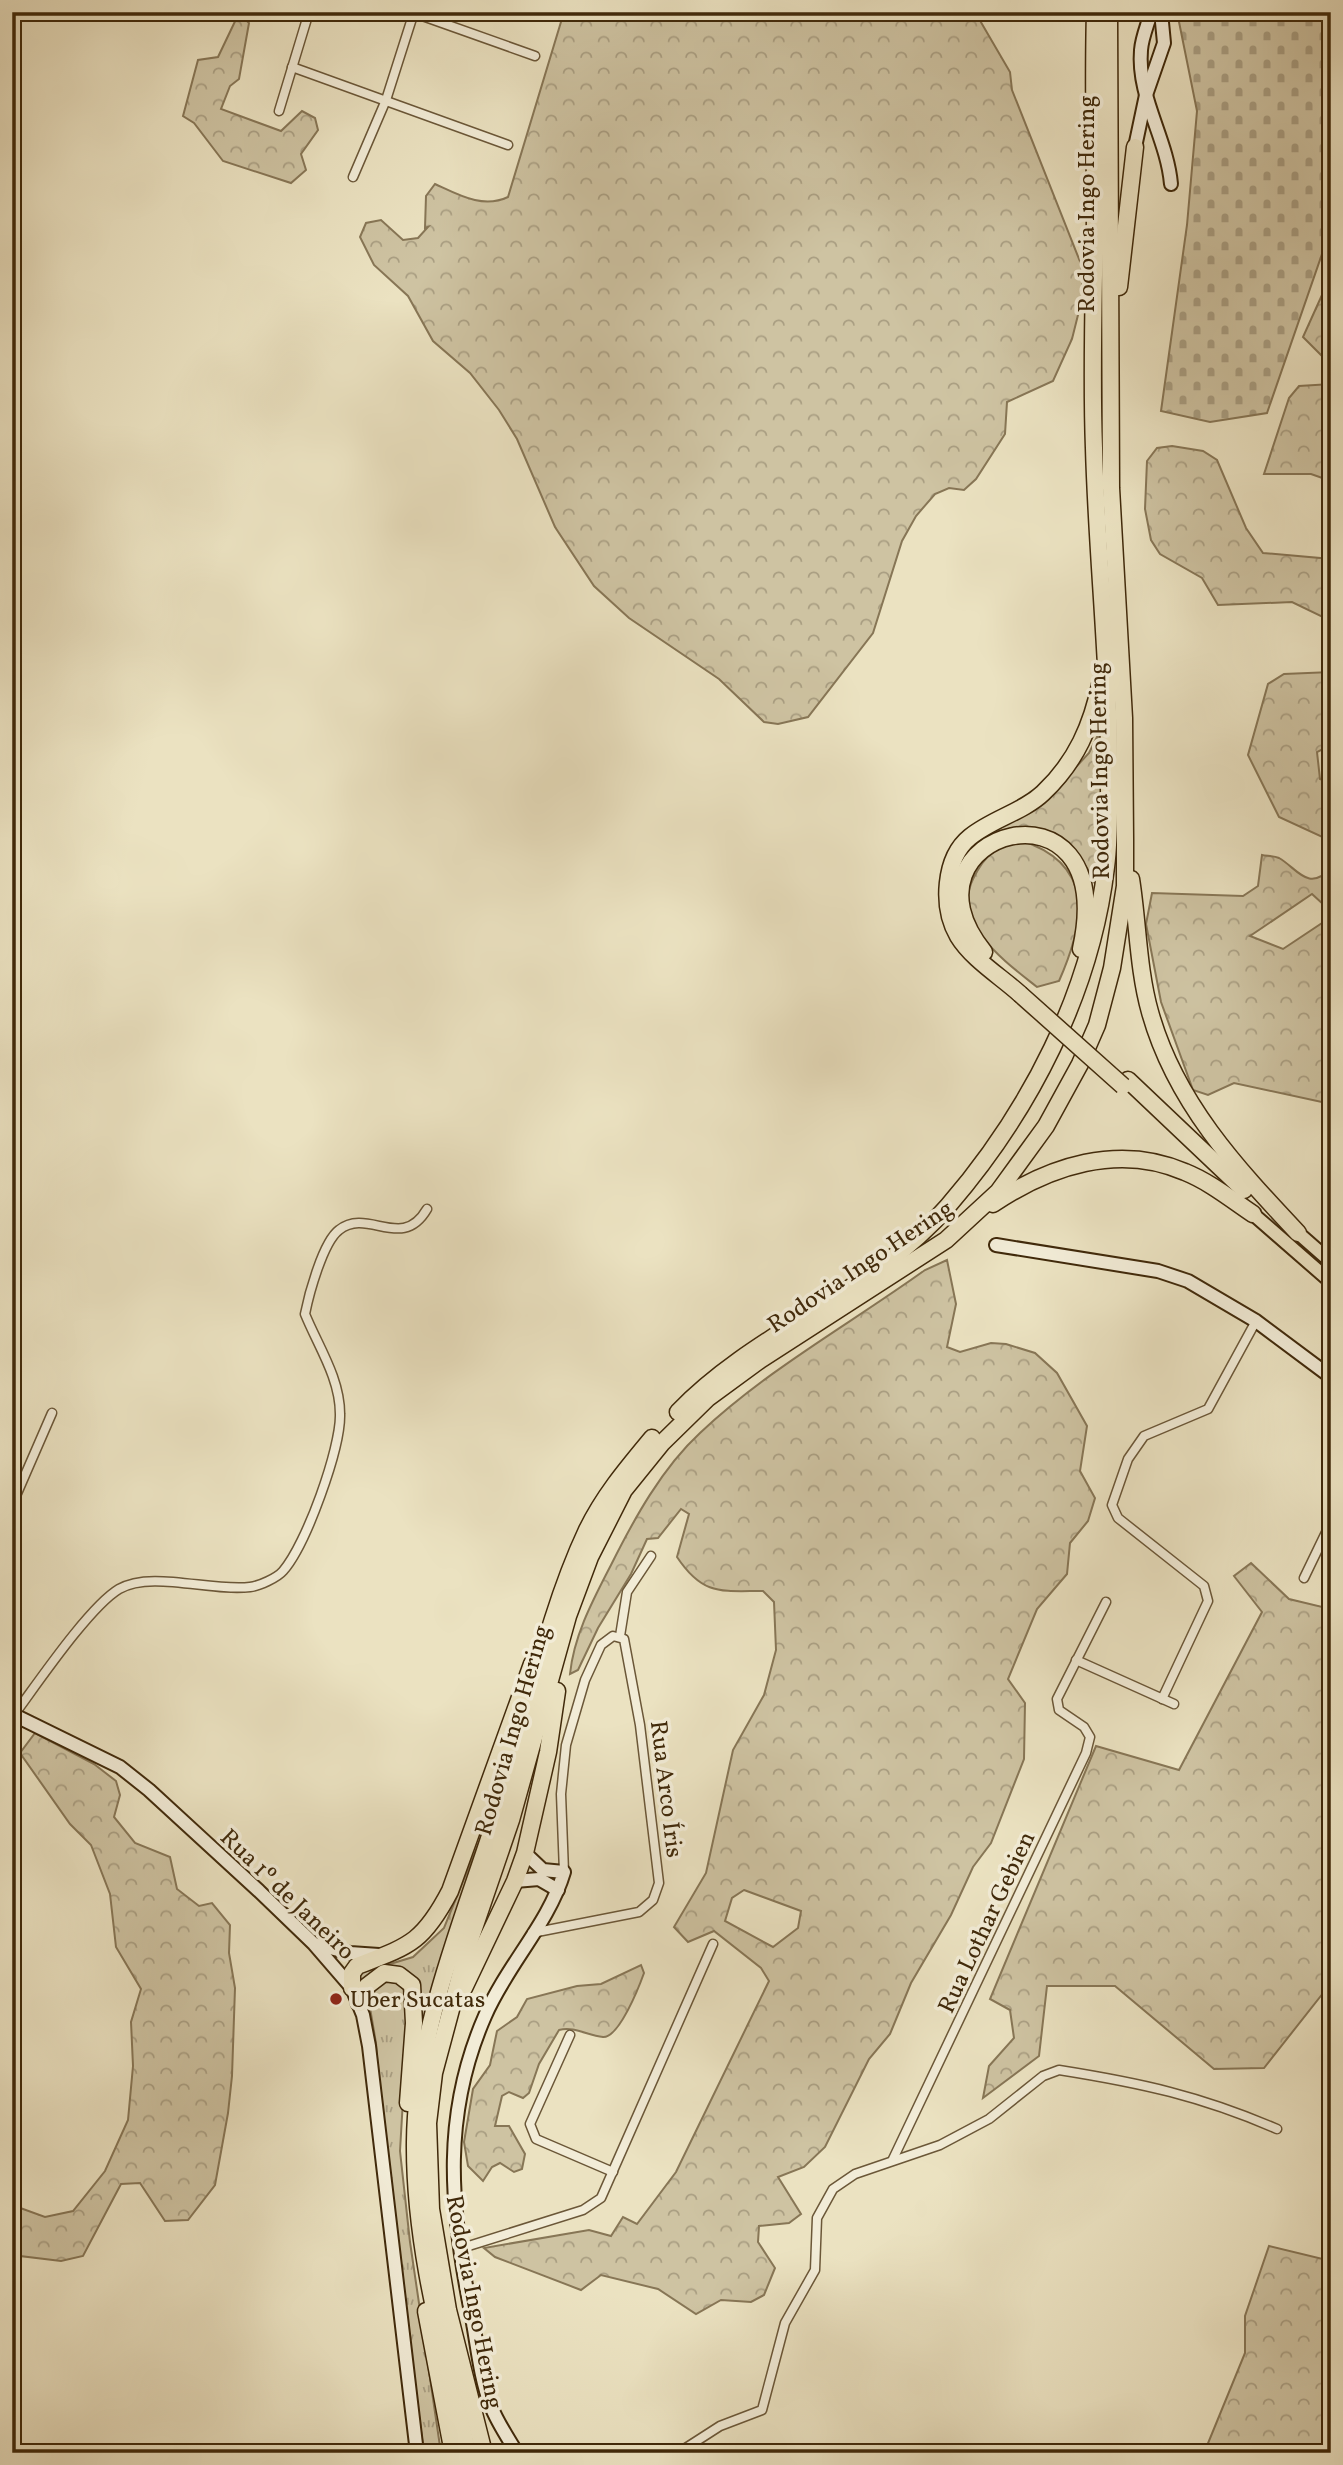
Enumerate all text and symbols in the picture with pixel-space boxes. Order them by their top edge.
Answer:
street label: Rodovia Ingo Hering [1071,95,1105,313]
street label: Rodovia Ingo Hering [1082,662,1120,880]
street label: Rodovia Ingo Hering [761,1193,961,1343]
street label: Rodovia Ingo Hering [468,1621,560,1840]
street label: Rua Arco Íris [640,1719,690,1860]
street label: Rua 1º de Janeiro [211,1822,362,1969]
street label: Rua Lothar Gebien [931,1826,1045,2019]
place label: Uber Sucatas [350,1984,485,2018]
marker: Uber Sucatas [328,1991,344,2007]
street label: Rodovia Ingo Hering [436,2192,510,2412]

